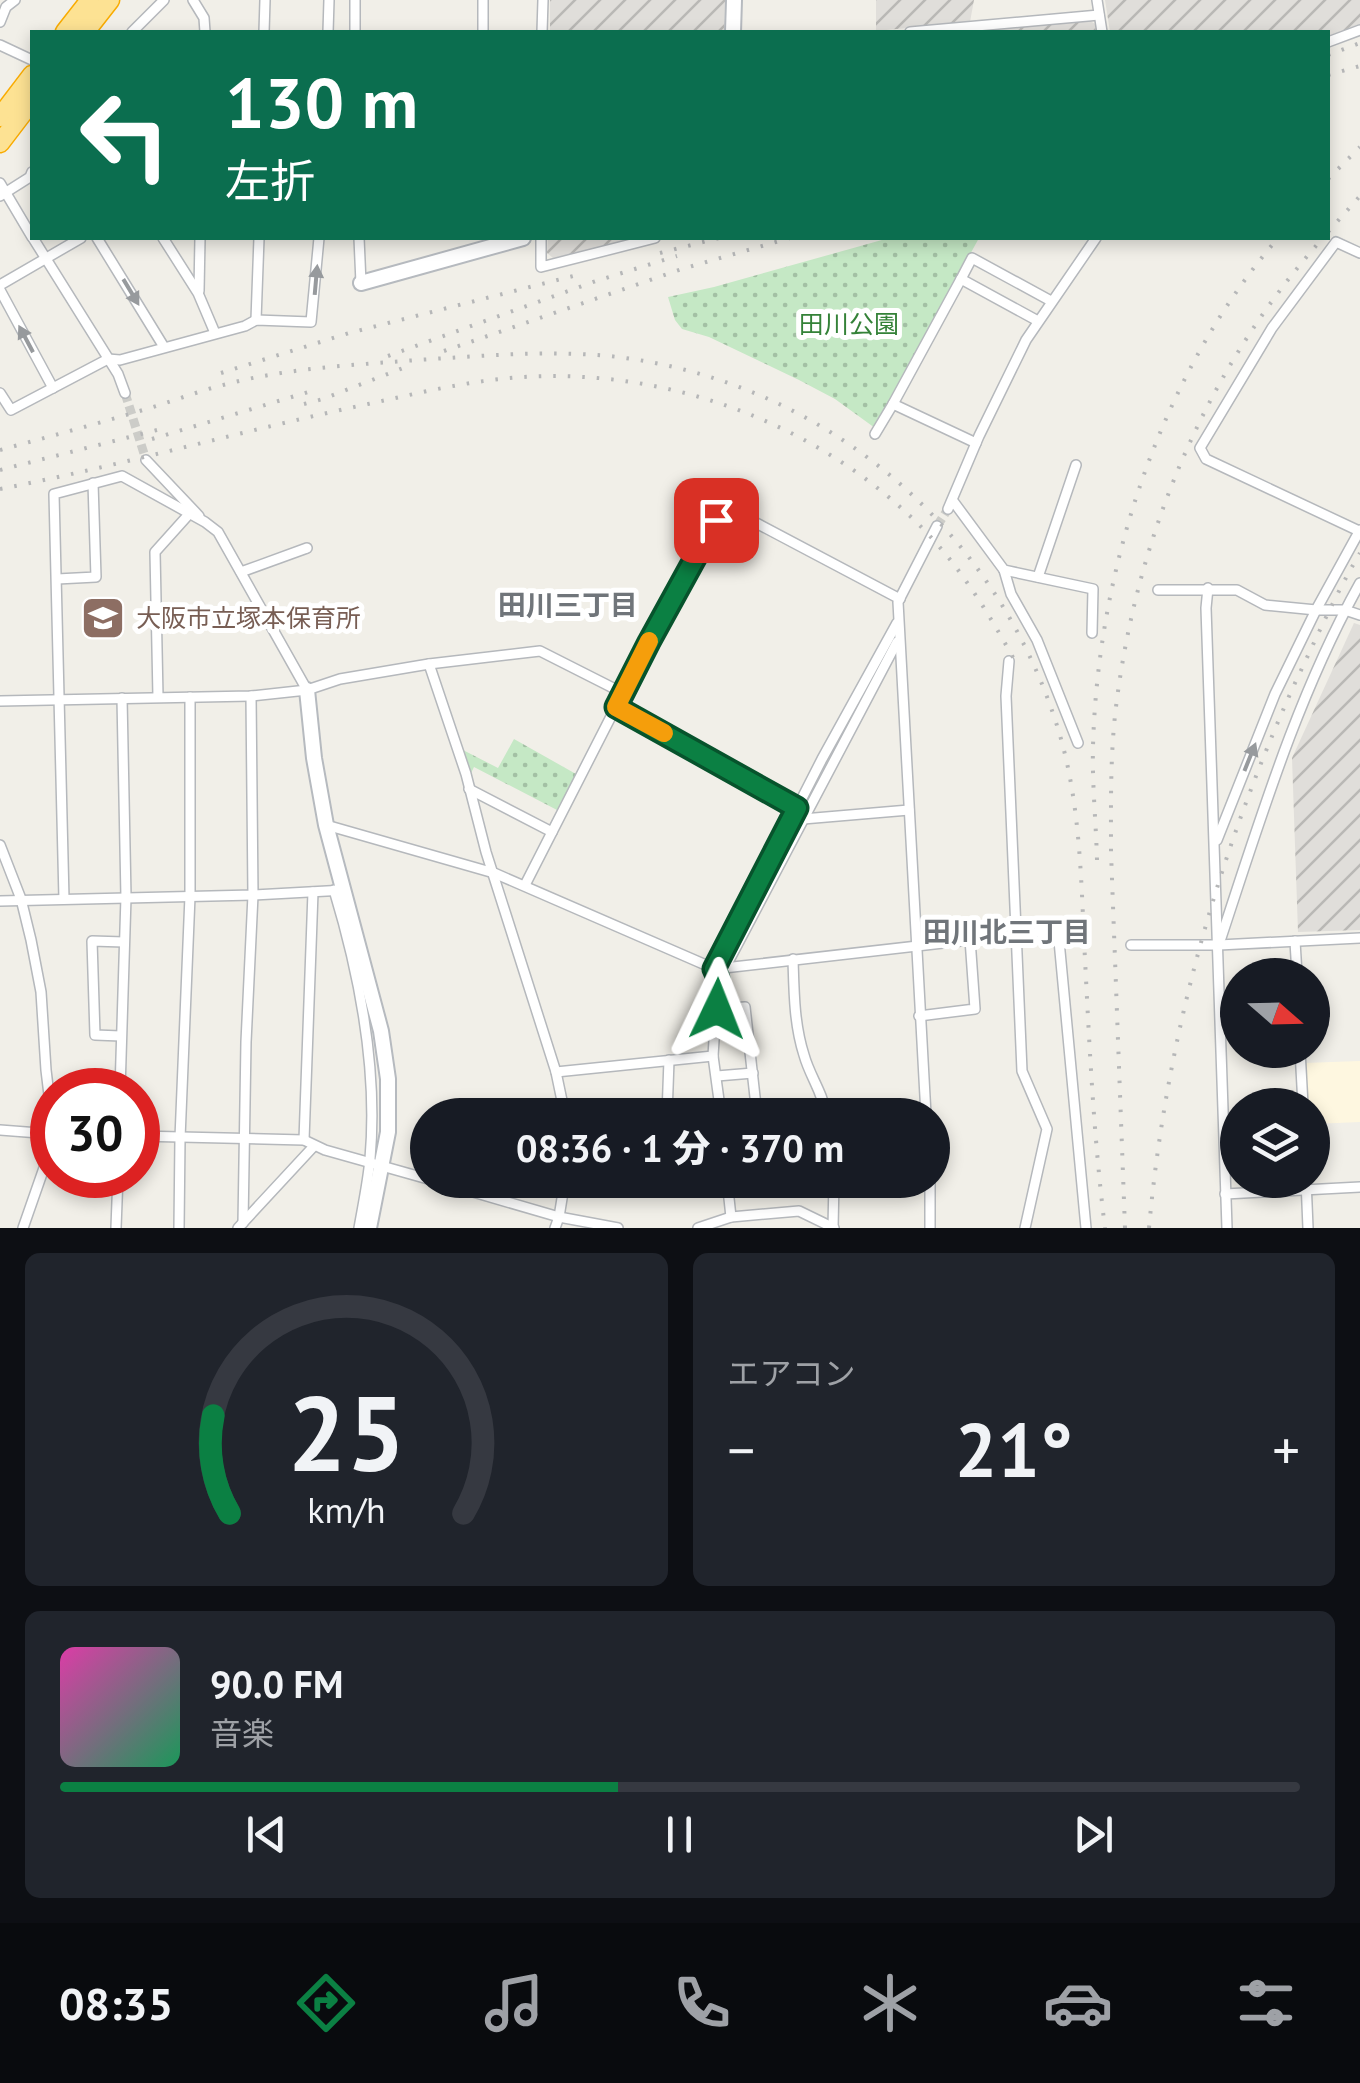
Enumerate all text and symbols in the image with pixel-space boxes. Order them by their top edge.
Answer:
text: 130 m [225,57,418,147]
icon: left [60,70,190,200]
text: 左折 [225,151,315,209]
one-way arrow [308,264,324,296]
one-way arrow [122,278,139,306]
park label: 田川公園 [799,308,899,340]
one-way arrow [18,325,35,354]
pin [674,478,759,563]
icon: arrive [689,493,744,548]
district label: 田川三丁目 [498,586,638,623]
school or university icon: 大阪市立塚本保育所 [80,595,126,641]
place label: 大阪市立塚本保育所 [136,602,361,634]
one-way arrow [1242,741,1258,771]
district label: 田川北三丁目 [923,913,1091,950]
position arrow [665,957,769,1061]
north arrow [1220,958,1330,1068]
map controls [1220,958,1330,1198]
speed limit sign: 30 [30,1068,160,1198]
button: layers [1220,1088,1330,1198]
text: 08:36 · 1 分 · 370 m [516,1123,844,1172]
text: エアコン [728,1352,856,1394]
text: 25 [287,1365,405,1500]
text: 21° [955,1401,1073,1498]
text: − [728,1414,755,1485]
text: + [1272,1414,1300,1485]
text: km/h [307,1487,385,1533]
text: 90.0 FM [210,1659,343,1708]
text: 音楽 [210,1712,274,1754]
icon: previous [239,1807,294,1862]
icon: pause [652,1807,707,1862]
icon: next [1066,1807,1121,1862]
icon: directions [291,1968,361,2038]
icon: music [479,1968,549,2038]
icon: phone [667,1968,737,2038]
icon: climate [855,1968,925,2038]
icon: car [1043,1968,1113,2038]
icon: filters [1231,1968,1301,2038]
text: 08:35 [59,1974,173,2032]

